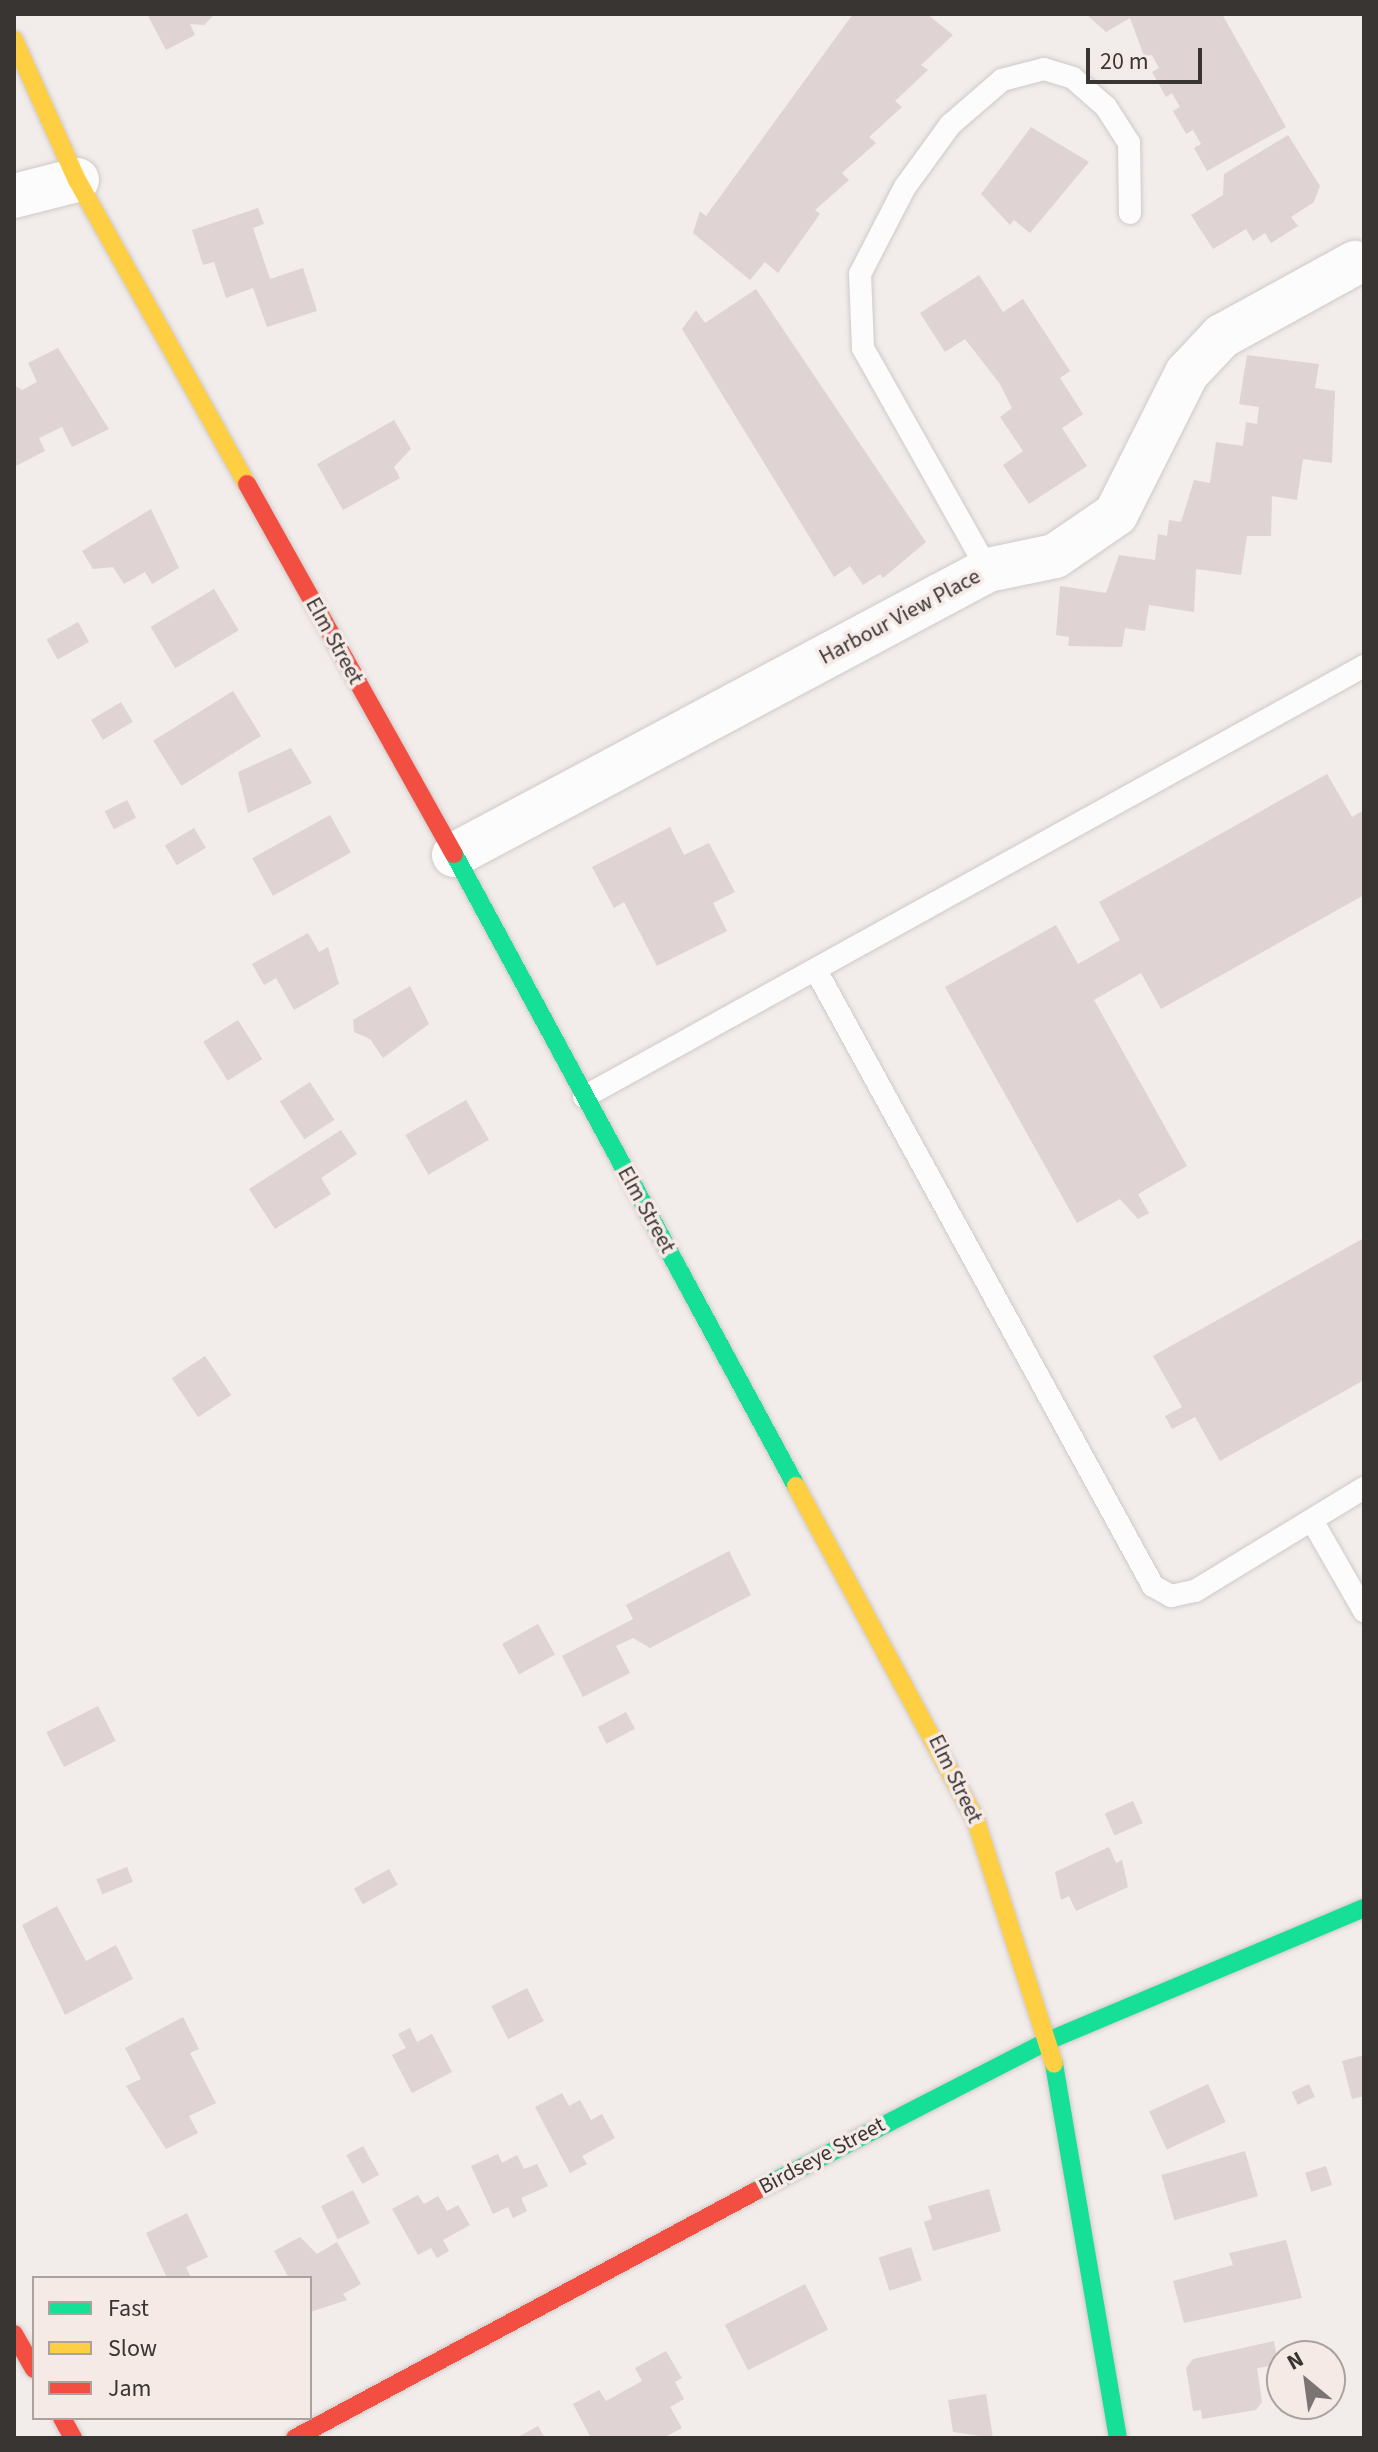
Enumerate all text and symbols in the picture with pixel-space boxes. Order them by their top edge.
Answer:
scale bar [1090,32,1206,82]
text: 20 m [1100,44,1149,79]
street label: Harbour View Place [815,563,985,671]
street label: Elm Street [299,593,369,689]
street label: Elm Street [611,1162,681,1258]
street label: Elm Street [922,1731,988,1827]
street label: Birdseye Street [755,2112,889,2200]
legend [32,2276,312,2420]
text: Fast [108,2291,149,2326]
text: Slow [108,2331,157,2366]
north arrow [1266,2340,1346,2420]
text: N [1281,2343,1309,2378]
text: Jam [108,2371,152,2406]

